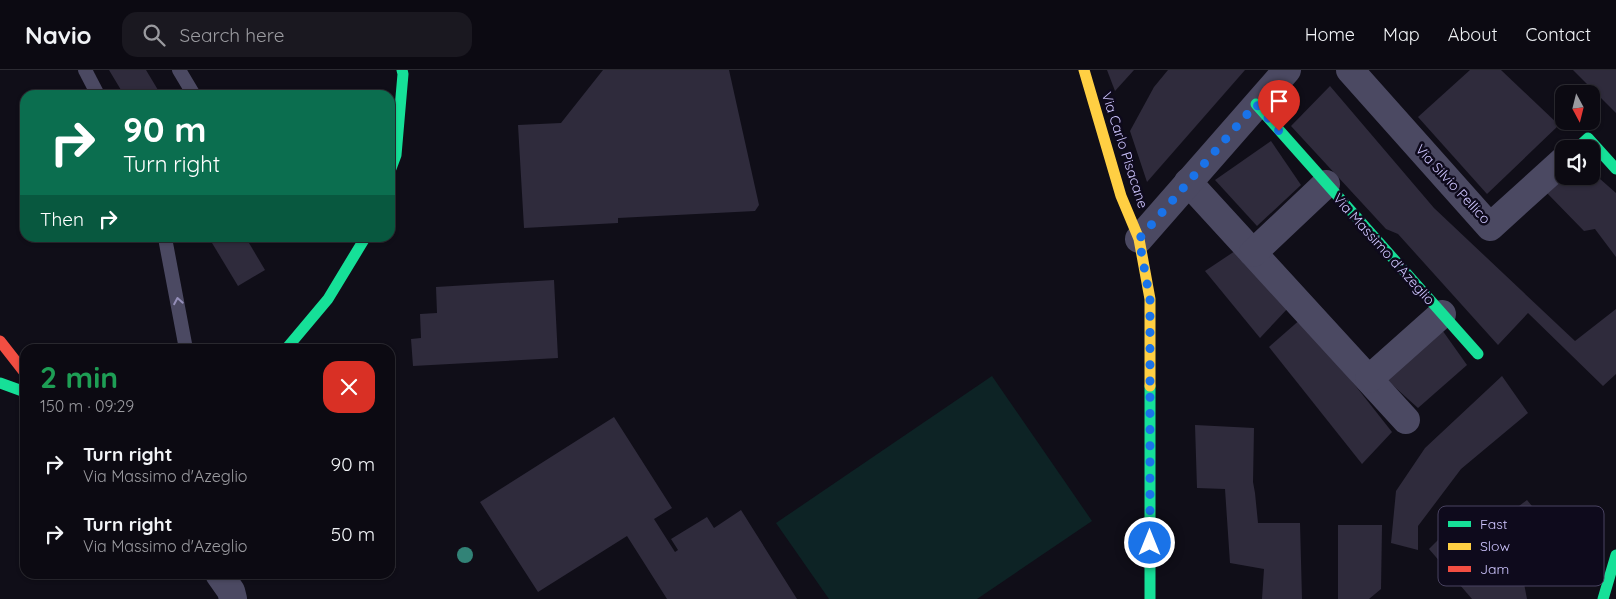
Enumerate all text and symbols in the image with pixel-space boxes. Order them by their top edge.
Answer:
search box [122,12,472,57]
text: Navio [25,20,92,50]
icon: search [140,21,168,49]
text: Search here [180,23,284,47]
text: Home [1305,23,1355,46]
text: Map [1383,23,1420,46]
text: About [1448,23,1498,46]
text: Contact [1526,23,1591,46]
pin [1258,80,1300,131]
north arrow [1555,85,1600,130]
map controls [1555,85,1600,185]
icon: arrive [1265,87,1293,115]
street label: Via Carlo Pisacane [1098,90,1152,211]
text: 90 m [123,107,206,151]
icon: right [40,110,105,175]
street label: Via Silvio Pellico [1412,140,1494,228]
button: sound [1555,140,1600,185]
text: Turn right [123,150,220,178]
street label: Via Massimo d'Azeglio [1329,190,1439,308]
icon: right [94,205,122,233]
text: Then [40,207,84,231]
one-way arrow [173,296,183,305]
text: 2 min [40,358,118,396]
button: close [323,361,375,413]
text: 150 m · 09:29 [40,396,134,416]
text: Turn right [83,442,172,466]
icon: right [40,450,68,478]
text: 90 m [331,452,375,476]
text: Via Massimo d'Azeglio [83,466,247,486]
legend [1438,506,1604,586]
text: Turn right [83,512,172,536]
text: Fast [1480,515,1508,533]
position arrow [1123,516,1175,568]
icon: right [40,520,68,548]
text: 50 m [331,522,375,546]
text: Via Massimo d'Azeglio [83,536,247,556]
text: Slow [1480,537,1510,555]
text: Jam [1480,560,1509,578]

